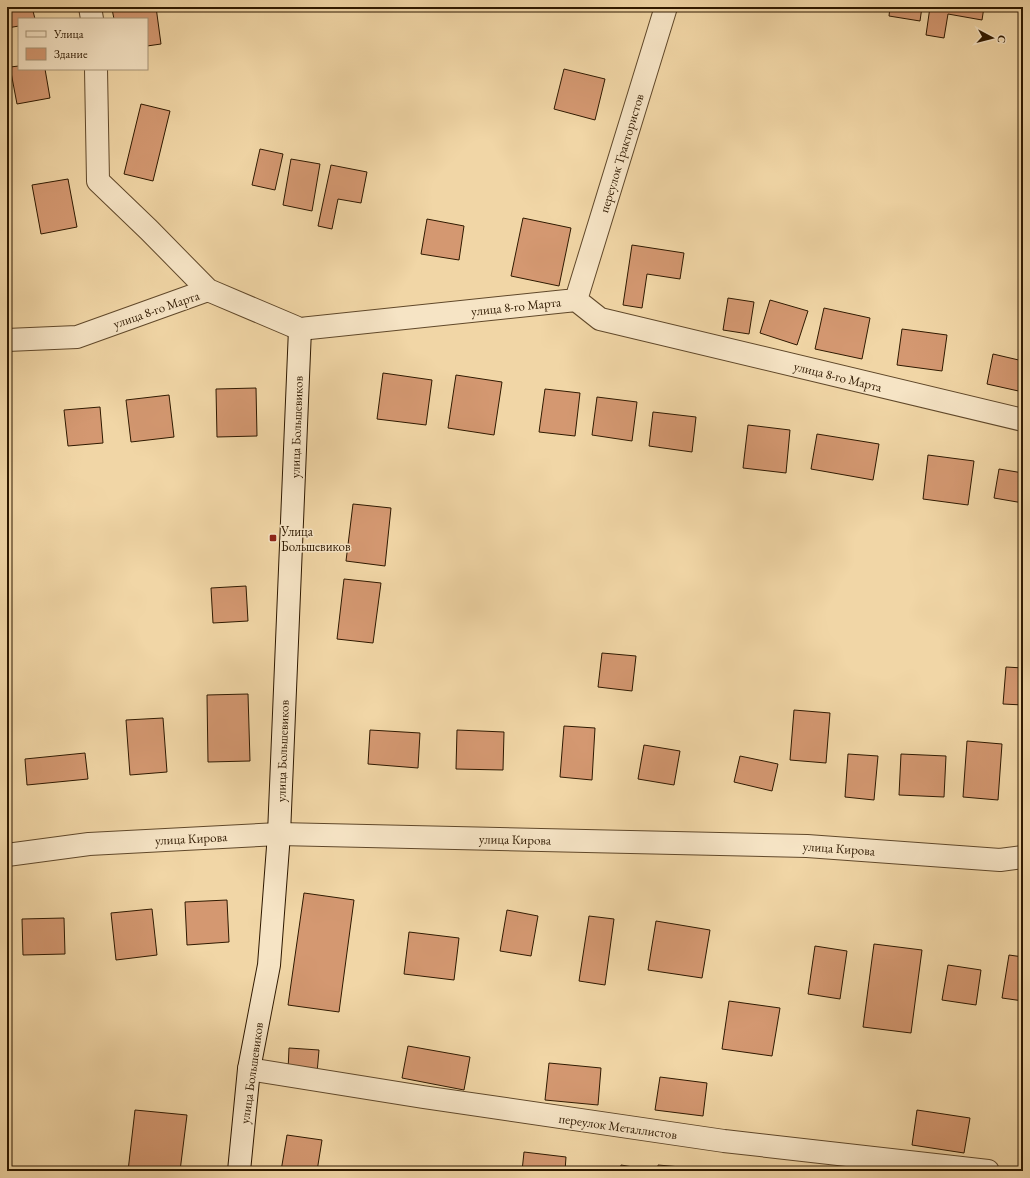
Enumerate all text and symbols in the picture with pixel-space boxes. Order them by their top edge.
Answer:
legend [18,18,148,70]
north arrow [972,18,1012,58]
text: Улица [53,26,84,42]
text: С [994,34,1009,44]
text: Здание [54,46,88,62]
street label: переулок Трактористов [595,91,648,215]
street label: улица 8-го Марта [111,286,202,332]
street label: улица 8-го Марта [470,293,563,320]
street label: улица 8-го Марта [792,357,885,396]
street label: улица Большевиков [286,375,307,478]
place label: Улица Большевиков [280,523,351,555]
marker: Улица Большевиков [268,533,278,543]
street label: улица Большевиков [272,699,293,802]
street label: улица Кирова [154,828,228,849]
street label: улица Кирова [479,830,552,849]
street label: улица Кирова [802,837,876,860]
street label: улица Большевиков [236,1021,267,1125]
street label: переулок Металлистов [558,1110,679,1143]

